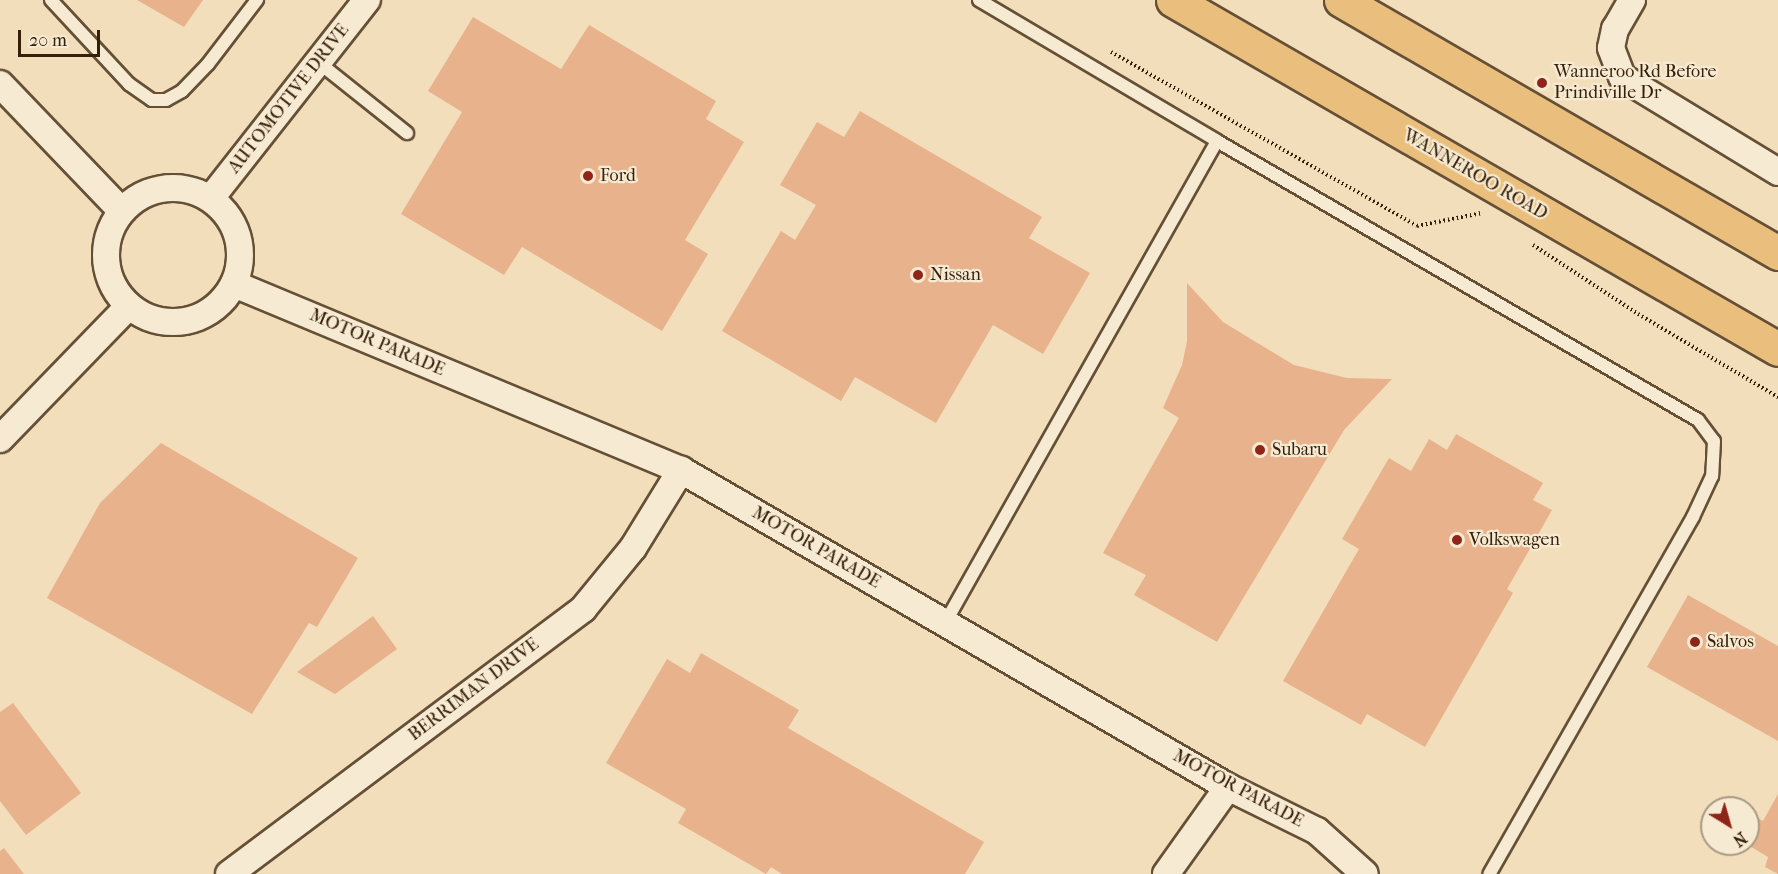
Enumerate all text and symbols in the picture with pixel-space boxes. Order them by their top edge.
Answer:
scale bar [21,18,104,56]
street label: AUTOMOTIVE DRIVE [224,20,354,178]
text: 20 m [29,30,67,51]
place label: Wanneroo Rd Before Prindiville Dr [1554,62,1716,104]
marker: Wanneroo Rd Before Prindiville Dr [1535,76,1549,90]
street label: WANNEROO ROAD [1399,125,1551,225]
place label: Ford [600,165,636,187]
marker: Ford [581,169,595,183]
place label: Nissan [930,264,981,286]
marker: Nissan [911,268,925,282]
street label: MOTOR PARADE [306,305,448,381]
place label: Subaru [1272,439,1327,461]
marker: Subaru [1253,443,1267,457]
street label: MOTOR PARADE [748,502,884,594]
place label: Volkswagen [1469,529,1560,551]
marker: Volkswagen [1450,533,1464,547]
place label: Salvos [1707,631,1754,653]
street label: BERRIMAN DRIVE [405,634,543,746]
marker: Salvos [1688,635,1702,649]
street label: MOTOR PARADE [1169,745,1307,833]
north arrow [1700,796,1760,856]
text: N [1729,828,1751,850]

